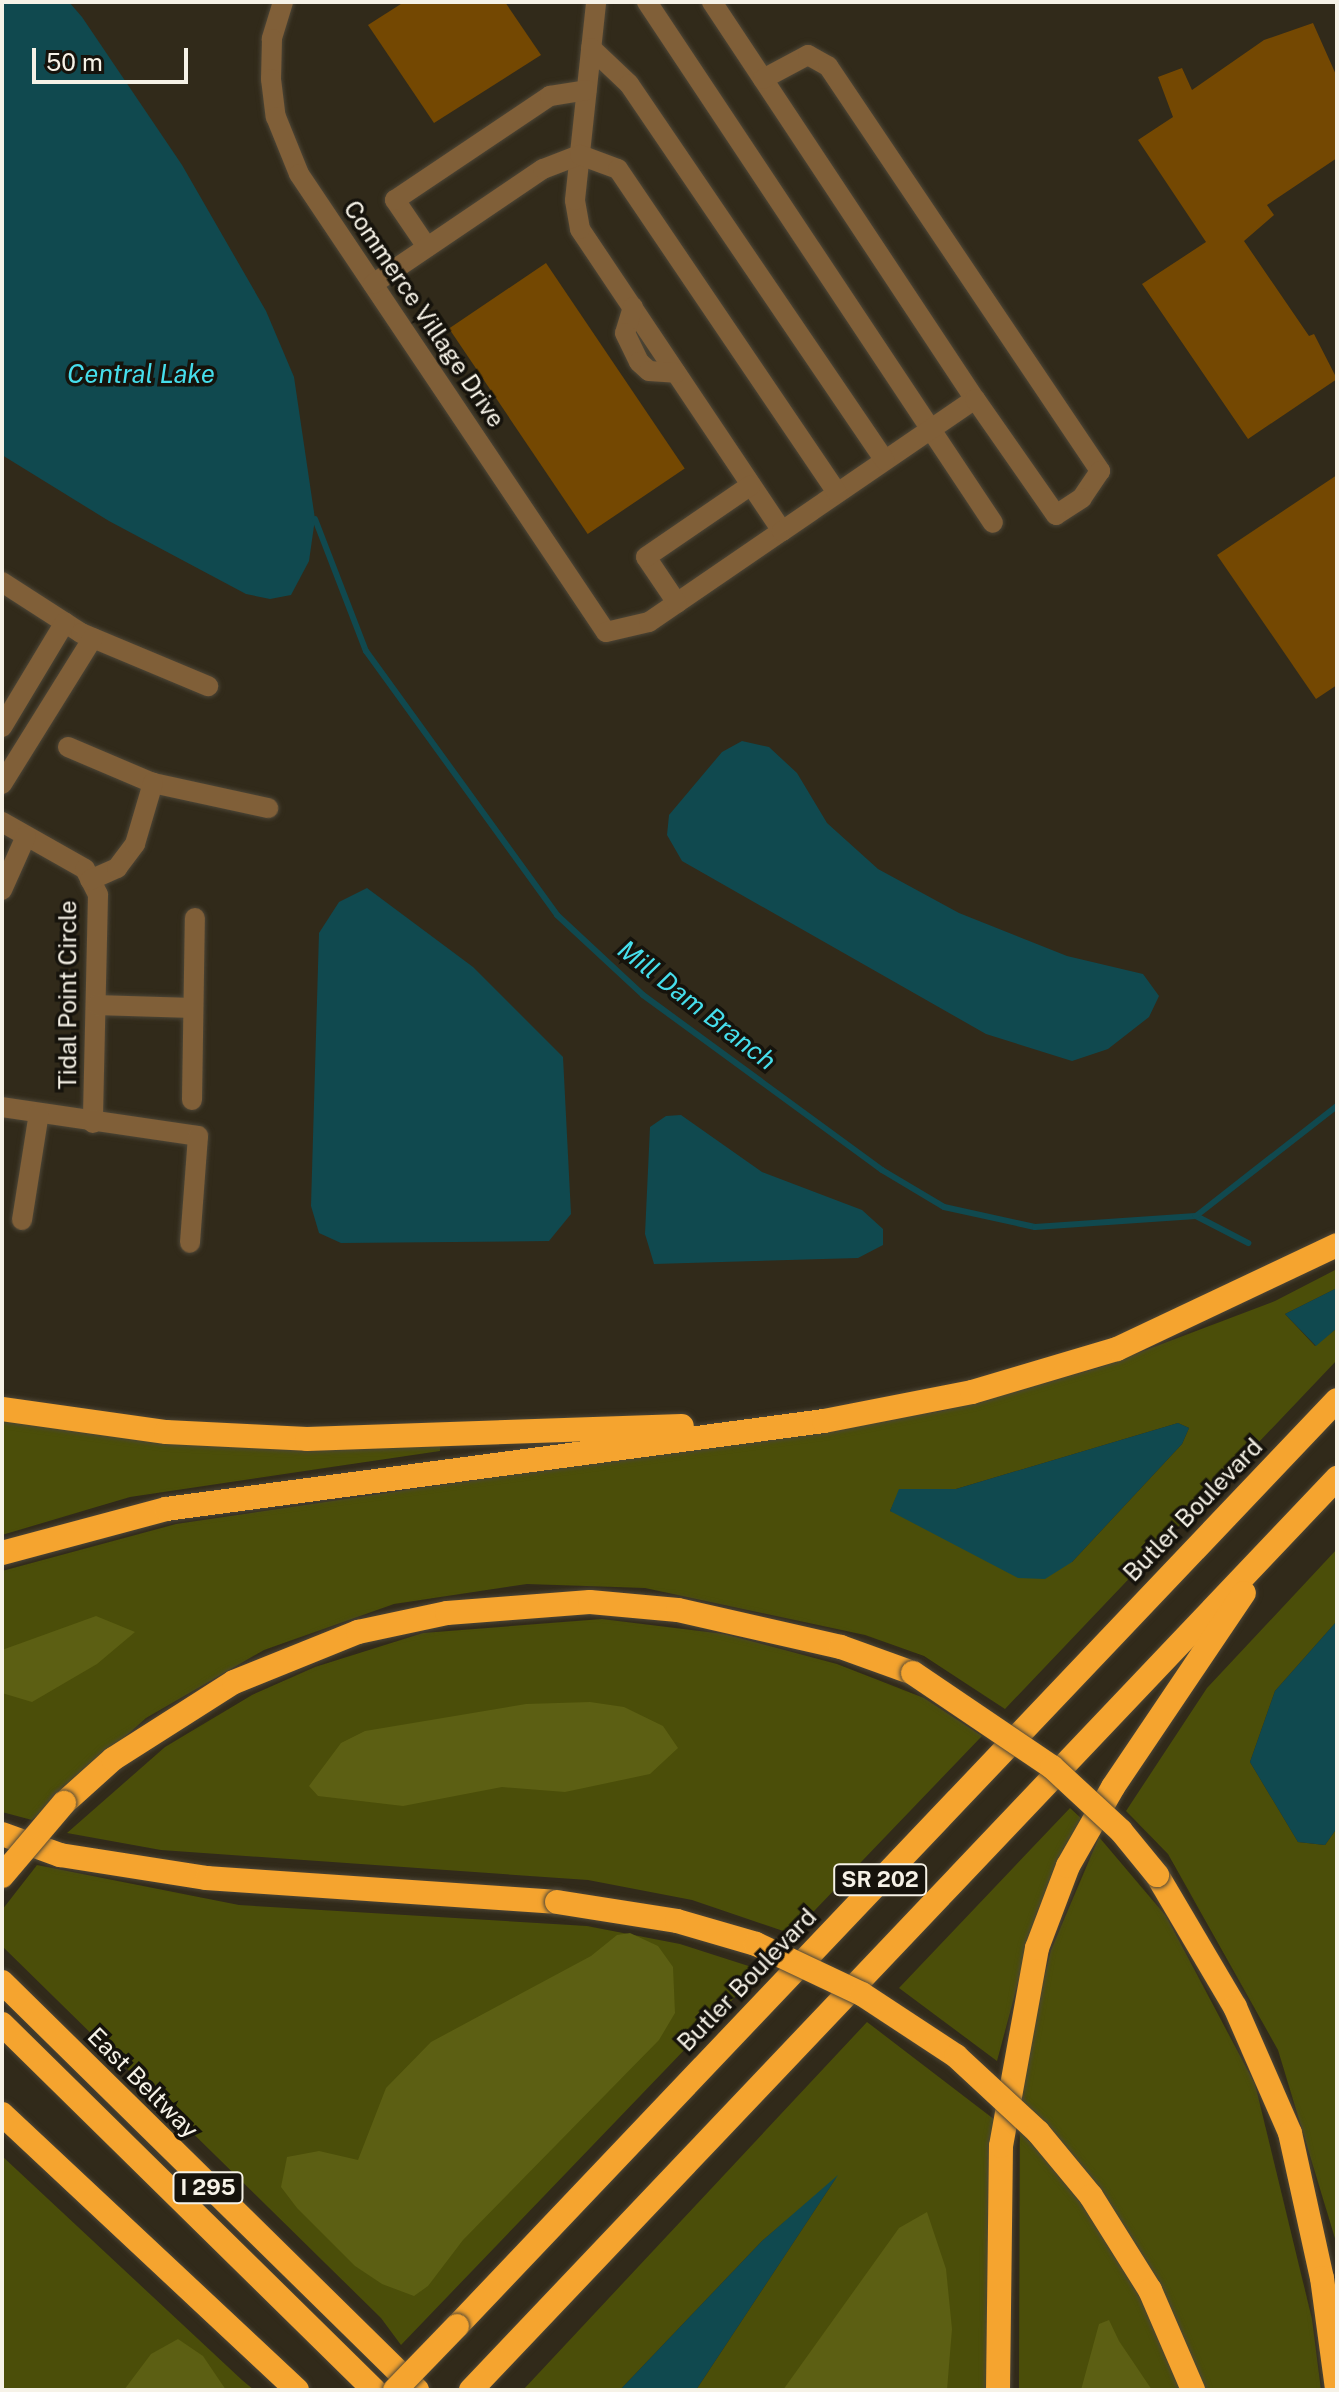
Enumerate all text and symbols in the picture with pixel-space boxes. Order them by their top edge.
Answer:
scale bar [36,32,192,82]
text: 50 m [46,48,103,76]
street label: Commerce Village Drive [337,195,511,433]
water label: Central Lake [67,358,215,390]
street label: Tidal Point Circle [54,900,82,1090]
water label: Mill Dam Branch [612,934,782,1076]
street label: Butler Boulevard [1118,1433,1268,1587]
road number: SR 202 [832,1862,928,1898]
street label: Butler Boulevard [672,1903,822,2057]
street label: East Beltway [82,2022,204,2144]
road number: I 295 [172,2170,244,2206]

